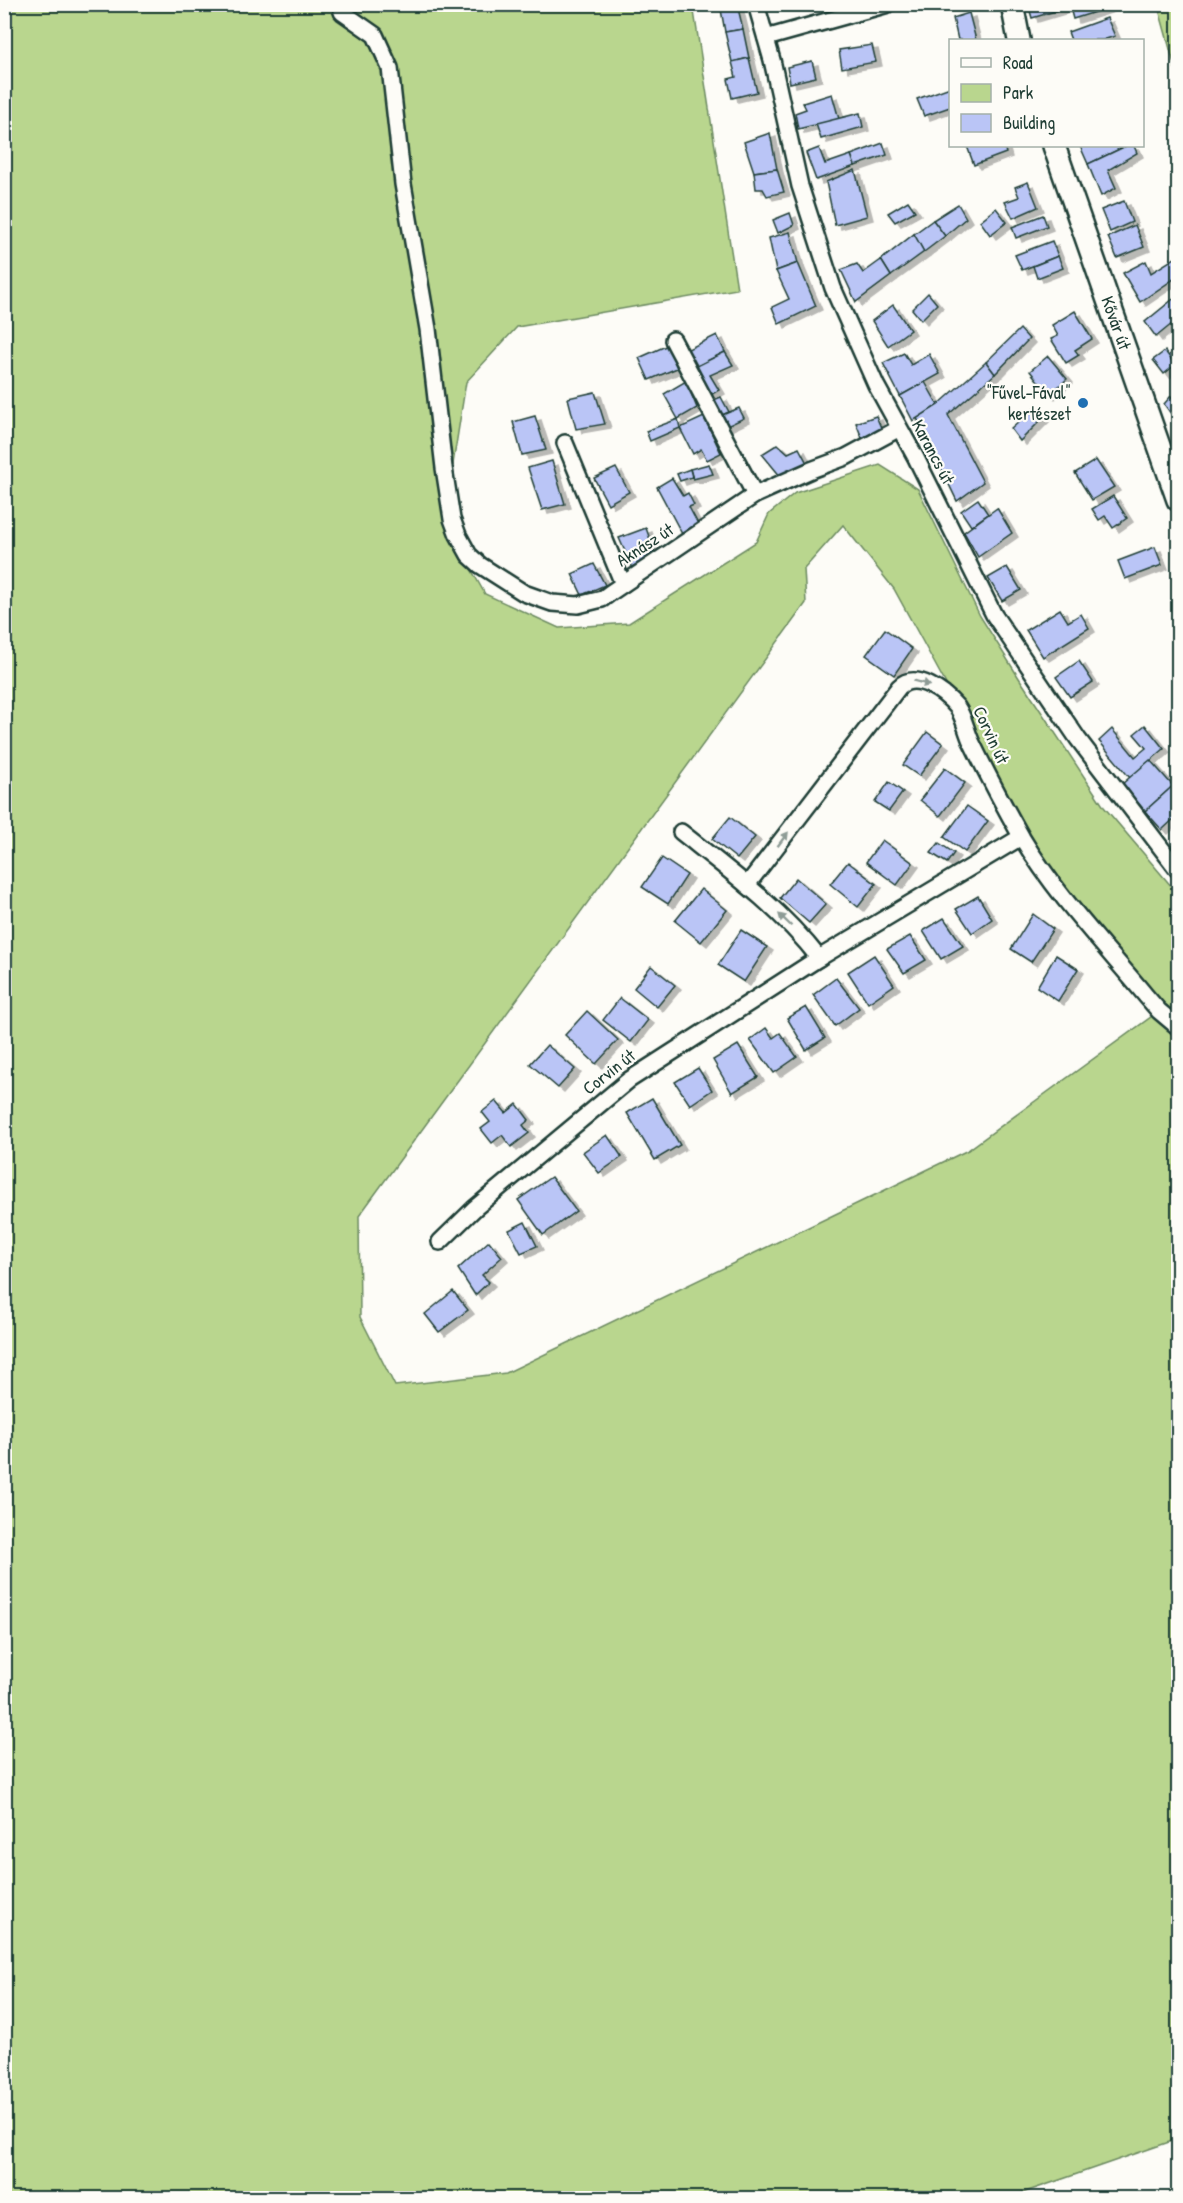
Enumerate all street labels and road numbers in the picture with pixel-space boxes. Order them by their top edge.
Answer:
street label: Kővár út [1095,293,1138,354]
street label: Karancs út [906,415,961,489]
street label: Aknász út [611,516,679,572]
street label: Corvin út [967,702,1016,768]
street label: Corvin út [577,1042,641,1100]

